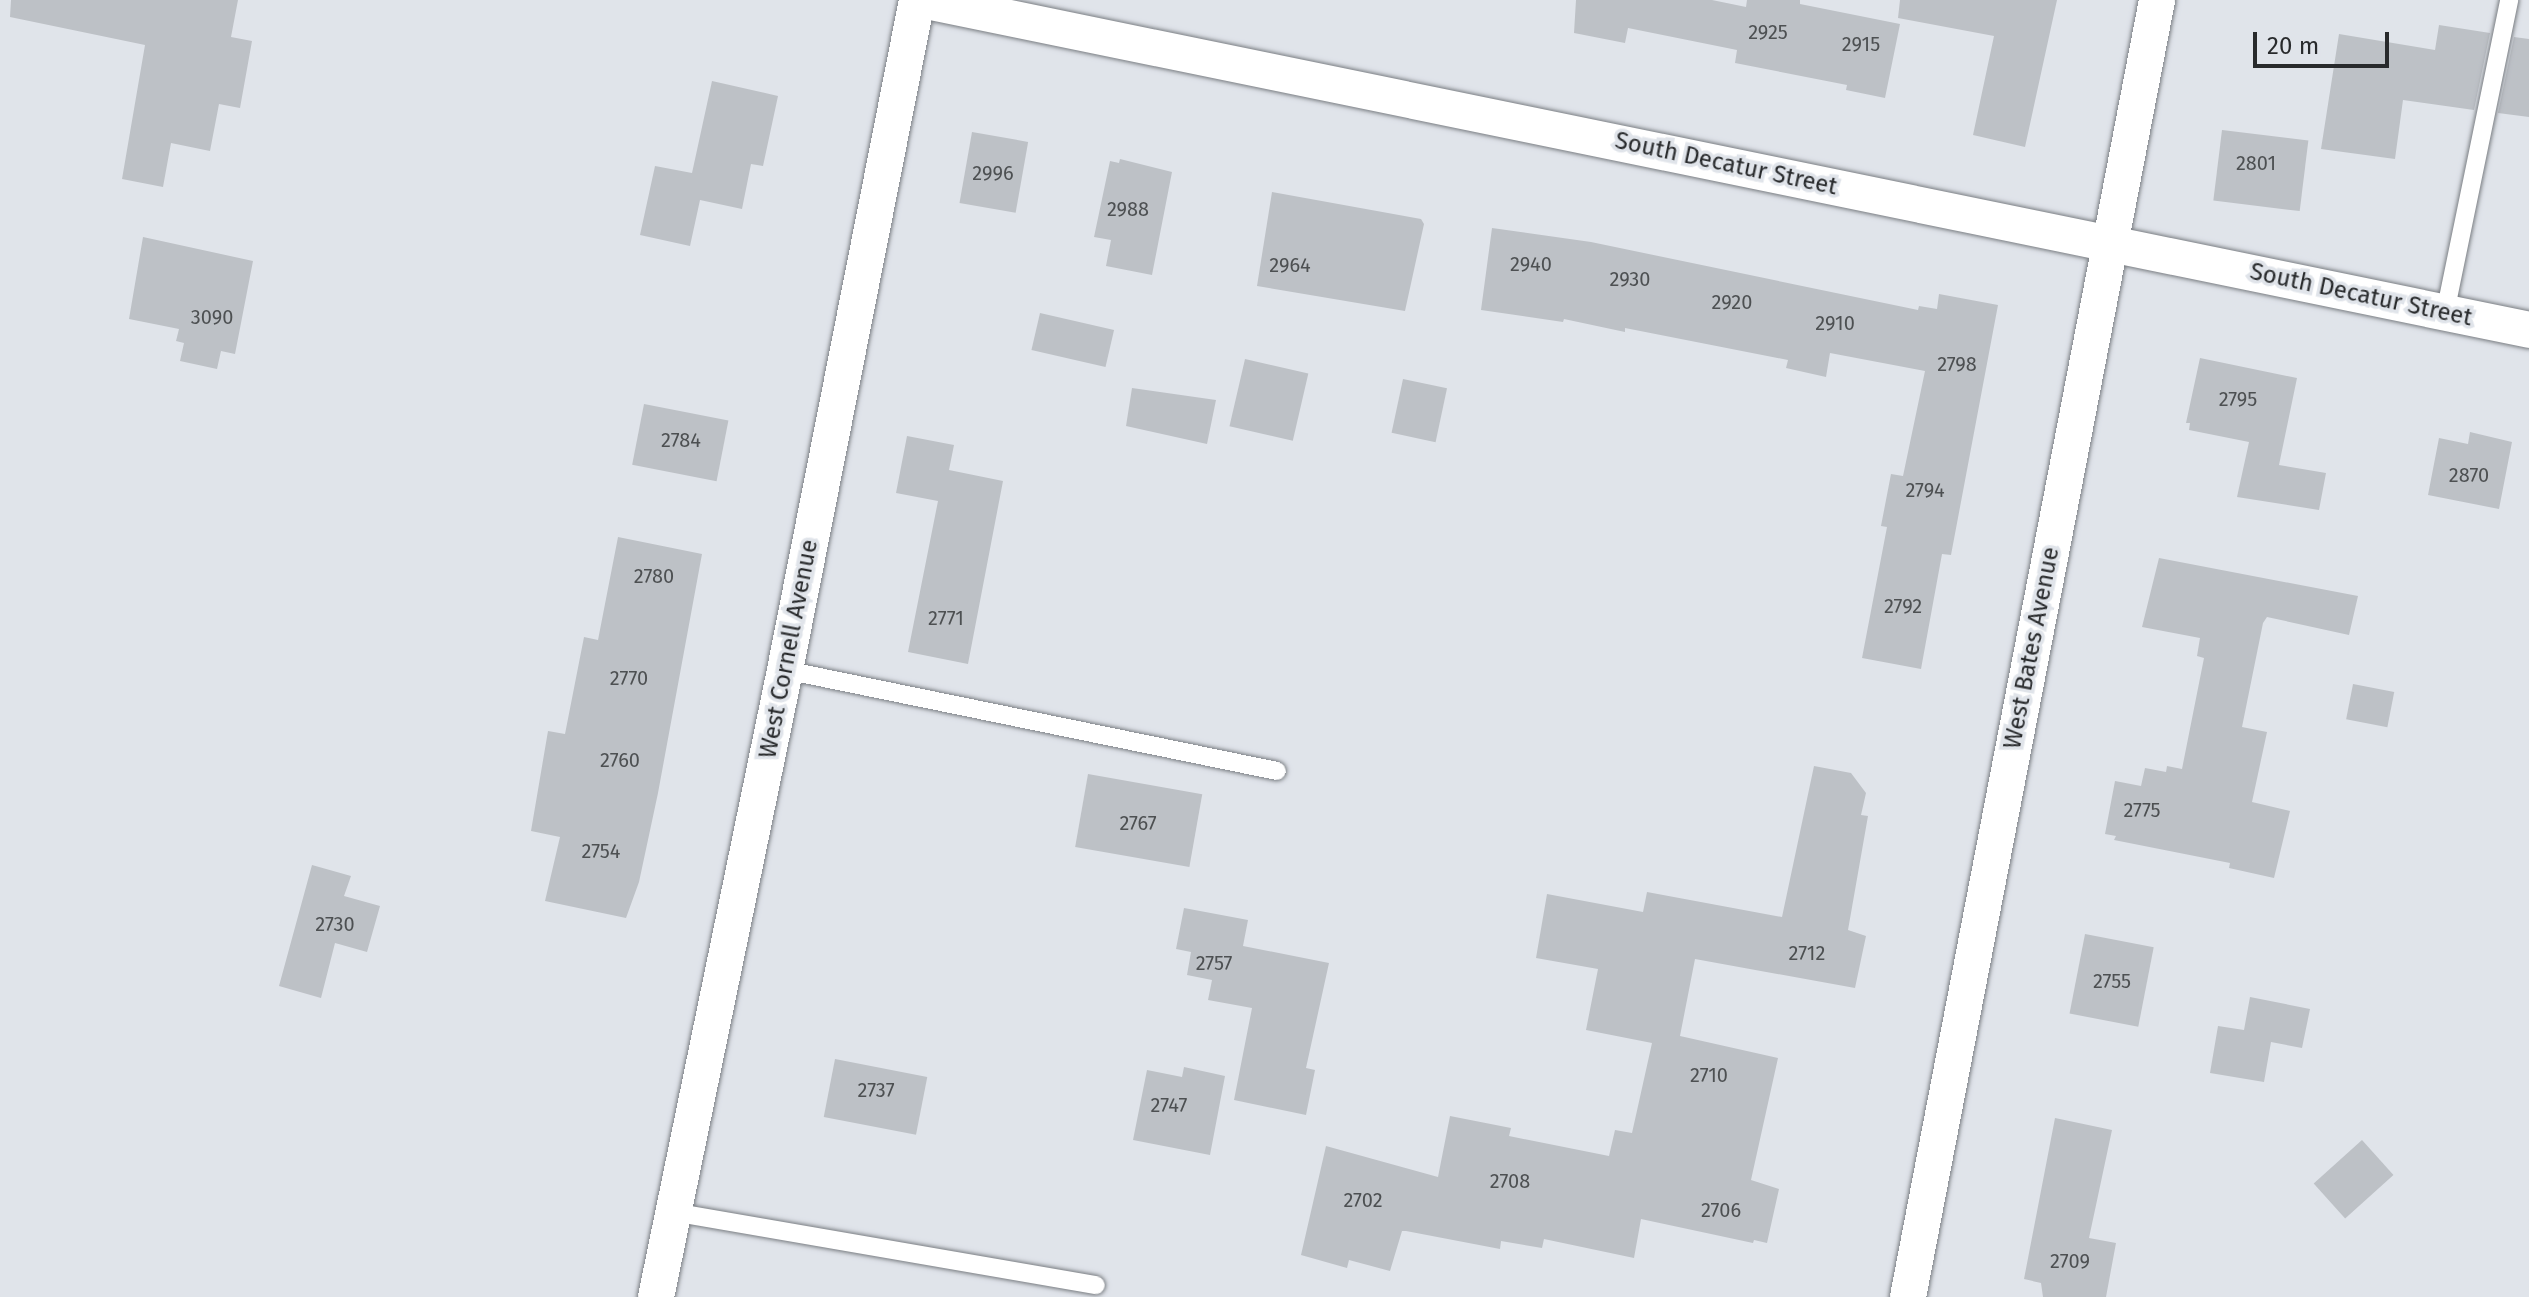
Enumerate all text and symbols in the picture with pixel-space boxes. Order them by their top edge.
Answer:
scale bar [2257,16,2393,66]
house number: 2925 [1748,20,1788,44]
house number: 2915 [1842,32,1880,56]
text: 20 m [2267,32,2319,60]
street label: South Decatur Street [1612,126,1840,202]
house number: 2801 [2236,151,2276,175]
house number: 2996 [972,161,1014,185]
house number: 2988 [1107,197,1149,221]
house number: 2940 [1510,252,1552,276]
house number: 2964 [1269,253,1311,277]
street label: South Decatur Street [2247,257,2475,333]
house number: 2930 [1610,267,1650,291]
house number: 2920 [1712,290,1752,314]
house number: 3090 [191,305,233,329]
house number: 2910 [1815,311,1855,335]
house number: 2798 [1937,352,1977,376]
house number: 2795 [2219,387,2257,411]
house number: 2784 [661,428,701,452]
house number: 2870 [2449,463,2489,487]
house number: 2794 [1905,478,1945,502]
street label: West Cornell Avenue [754,537,824,761]
street label: West Bates Avenue [1998,545,2066,751]
house number: 2780 [634,564,674,588]
house number: 2792 [1884,594,1922,618]
house number: 2771 [928,606,964,630]
house number: 2770 [610,666,648,690]
house number: 2760 [600,748,640,772]
house number: 2775 [2123,798,2161,822]
house number: 2767 [1119,811,1157,835]
house number: 2754 [582,839,620,863]
house number: 2730 [315,912,355,936]
house number: 2712 [1789,941,1825,965]
house number: 2757 [1196,951,1232,975]
house number: 2755 [2093,969,2131,993]
house number: 2710 [1690,1063,1728,1087]
house number: 2737 [857,1078,895,1102]
house number: 2747 [1151,1093,1187,1117]
house number: 2708 [1490,1169,1530,1193]
house number: 2702 [1343,1188,1383,1212]
house number: 2706 [1701,1198,1741,1222]
house number: 2709 [2050,1249,2090,1273]

